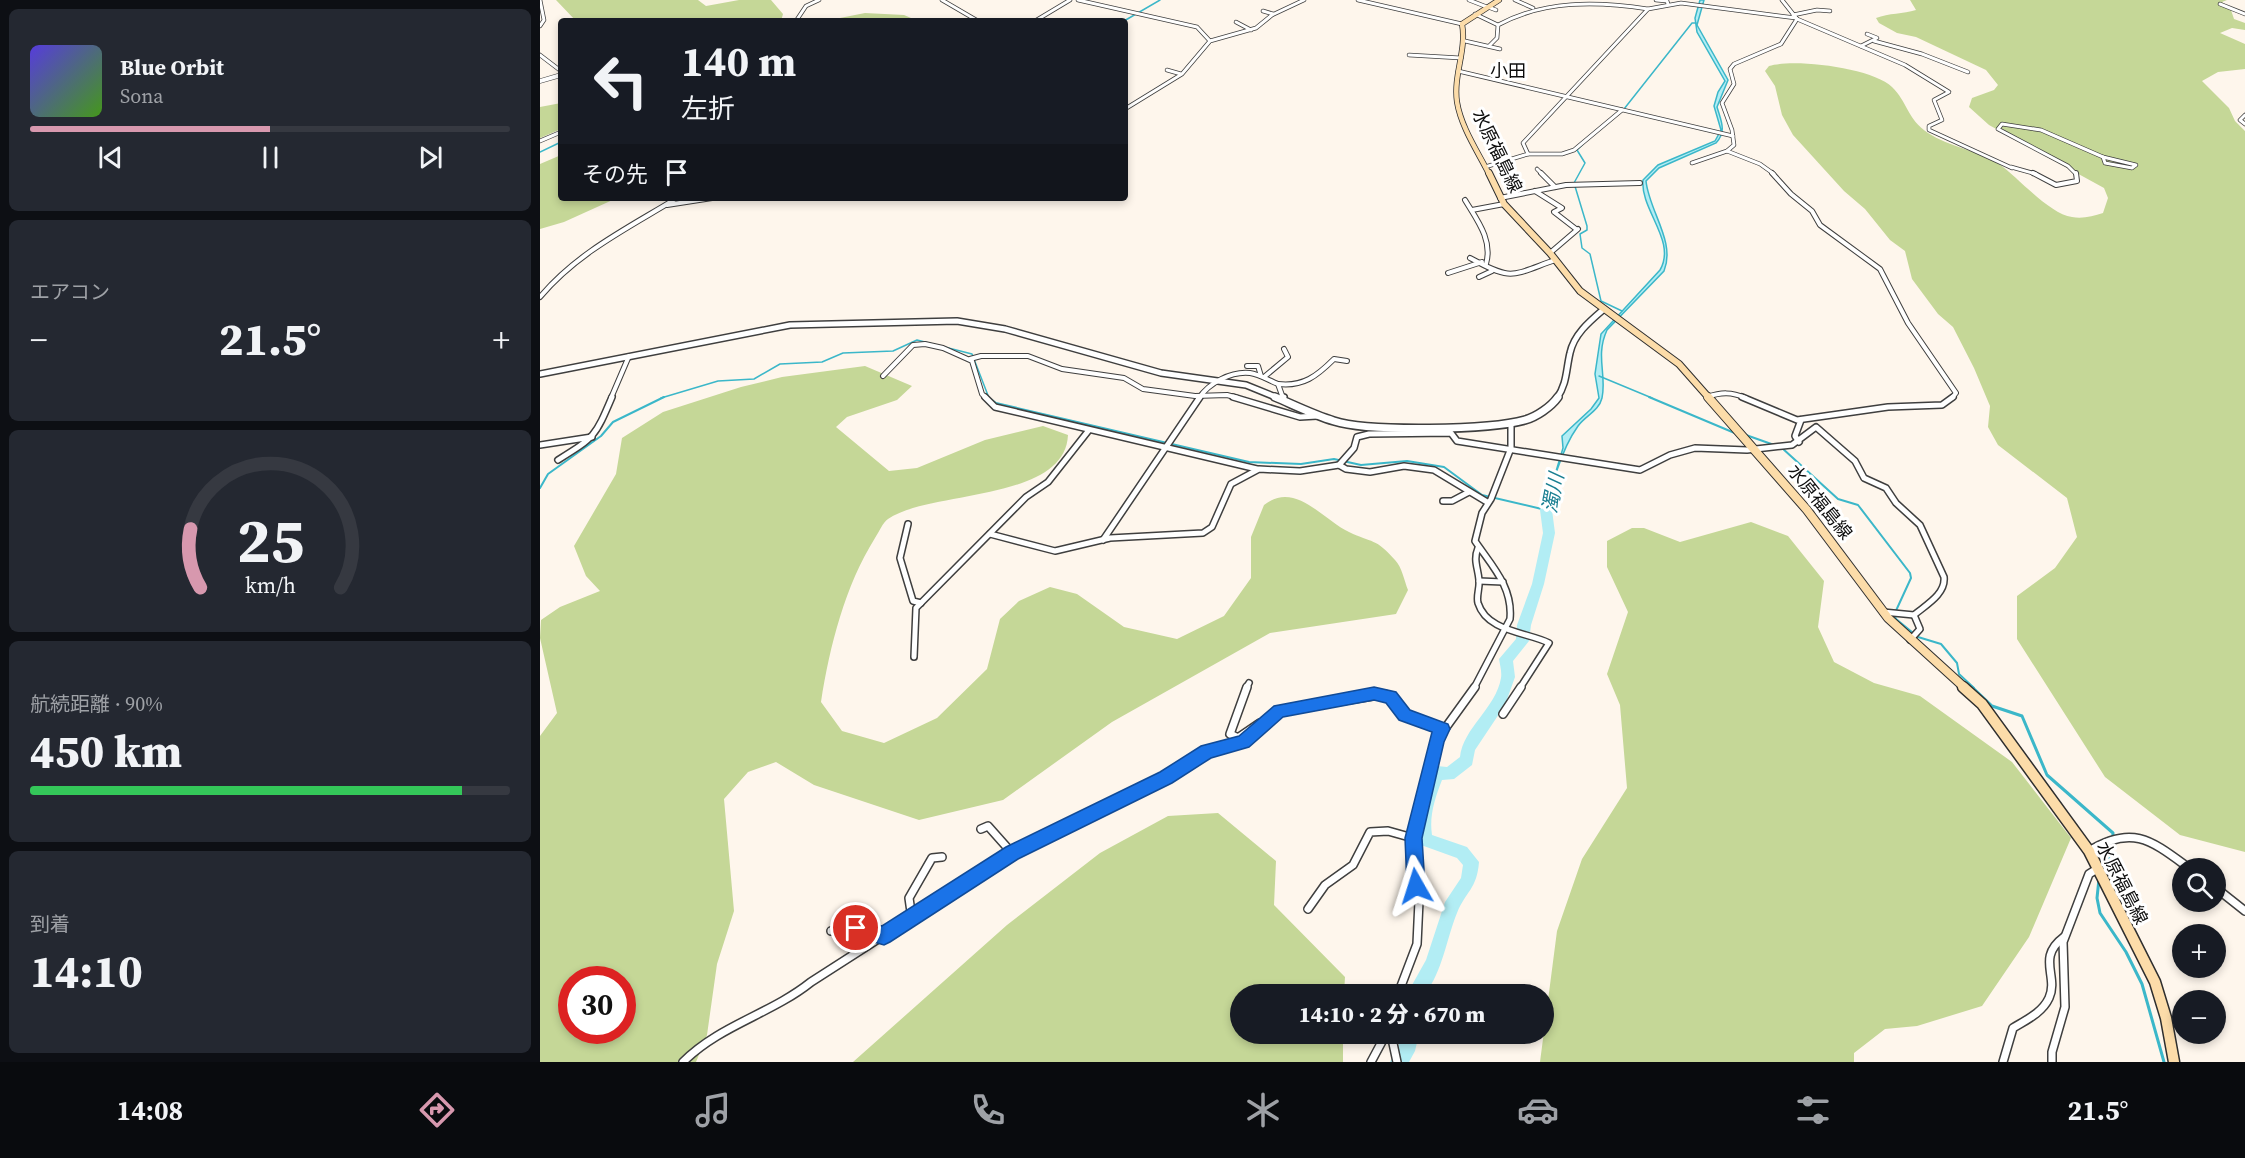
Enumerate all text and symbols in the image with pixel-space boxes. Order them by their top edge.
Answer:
text: 140 m [681,32,796,90]
icon: left [582,42,660,120]
text: Blue Orbit [120,52,224,82]
district label: 小田 [1490,58,1526,83]
text: Sona [120,82,164,110]
text: 左折 [681,90,735,127]
street label: 水原福島線 [1466,105,1528,197]
icon: previous [94,141,127,174]
icon: pause [254,141,287,174]
icon: next [414,141,447,174]
icon: arrive [660,156,693,189]
text: その先 [582,159,648,189]
text: エアコン [30,278,110,306]
text: 21.5° [219,308,321,370]
text: − [30,317,48,362]
text: + [493,317,510,362]
street label: 水原福島線 [1782,459,1858,545]
water label: 濁川 [1535,469,1571,515]
text: 25 [236,497,304,583]
text: km/h [244,571,296,600]
text: 航続距離 · 90% [30,690,163,718]
text: 450 km [30,720,182,782]
street label: 水原福島線 [2091,837,2154,929]
position arrow [1384,854,1448,918]
map controls [2172,858,2226,1044]
button: search [2172,858,2226,912]
pin [830,902,881,953]
text: 到着 [30,910,70,938]
icon: arrive [839,911,872,944]
button: + [2172,924,2226,978]
text: 14:10 [30,940,143,1002]
speed limit sign: 30 [558,966,636,1044]
button: − [2172,990,2226,1044]
text: 14:10 · 2 分 · 670 m [1299,999,1485,1029]
icon: directions [416,1089,458,1131]
icon: music [692,1089,734,1131]
icon: phone [967,1089,1009,1131]
icon: climate [1242,1089,1284,1131]
icon: car [1517,1089,1559,1131]
icon: filters [1792,1089,1834,1131]
text: 14:08 [117,1092,183,1129]
text: 21.5° [2068,1092,2128,1129]

